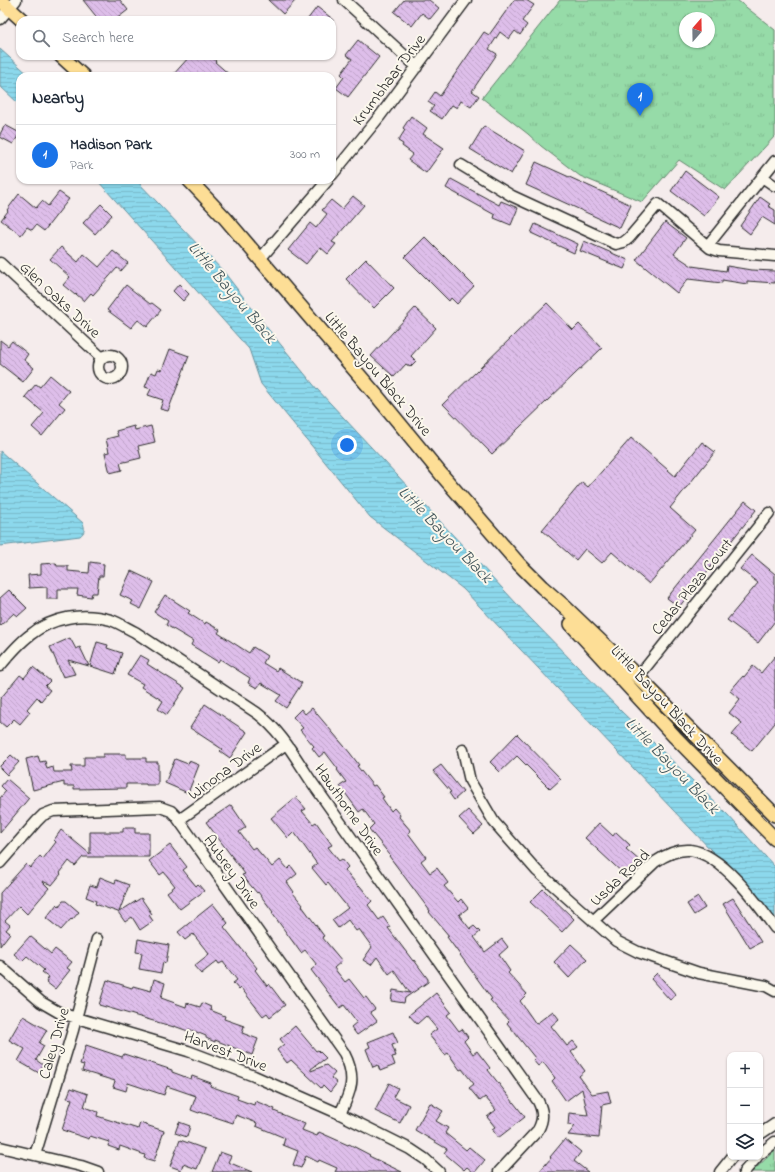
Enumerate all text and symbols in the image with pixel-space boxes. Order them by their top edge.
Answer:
north arrow [679,12,715,48]
search box [16,16,336,60]
icon: search [30,27,52,49]
text: Search here [62,27,134,49]
street label: Krumbhaar Drive [347,29,433,131]
pin: 1 [627,83,653,116]
text: Nearby [32,86,84,111]
text: Madison Park [70,134,152,156]
text: 1 [43,145,47,164]
text: 300 m [290,145,320,164]
text: Park [70,156,94,175]
water label: Little Bayou Black [181,237,283,351]
street label: Glen Oaks Drive [14,256,106,345]
street label: Little Bayou Black Drive [318,307,437,442]
your location [337,435,357,455]
water label: Little Bayou Black [391,481,499,591]
street label: Cedar Plaza Court [646,533,739,641]
street label: Little Bayou Black Drive [608,640,728,768]
water label: Little Bayou Black [622,712,724,818]
street label: Winona Drive [183,736,268,807]
street label: Hawthorne Drive [308,759,389,862]
street label: Aubrey Drive [197,830,266,915]
street label: Usda Road [585,844,656,913]
street label: Caley Drive [33,1004,77,1082]
street label: Harvest Drive [180,1025,271,1079]
map controls [727,1052,763,1160]
button: + [727,1052,763,1088]
button: − [727,1088,763,1124]
button: layers [727,1124,763,1160]

